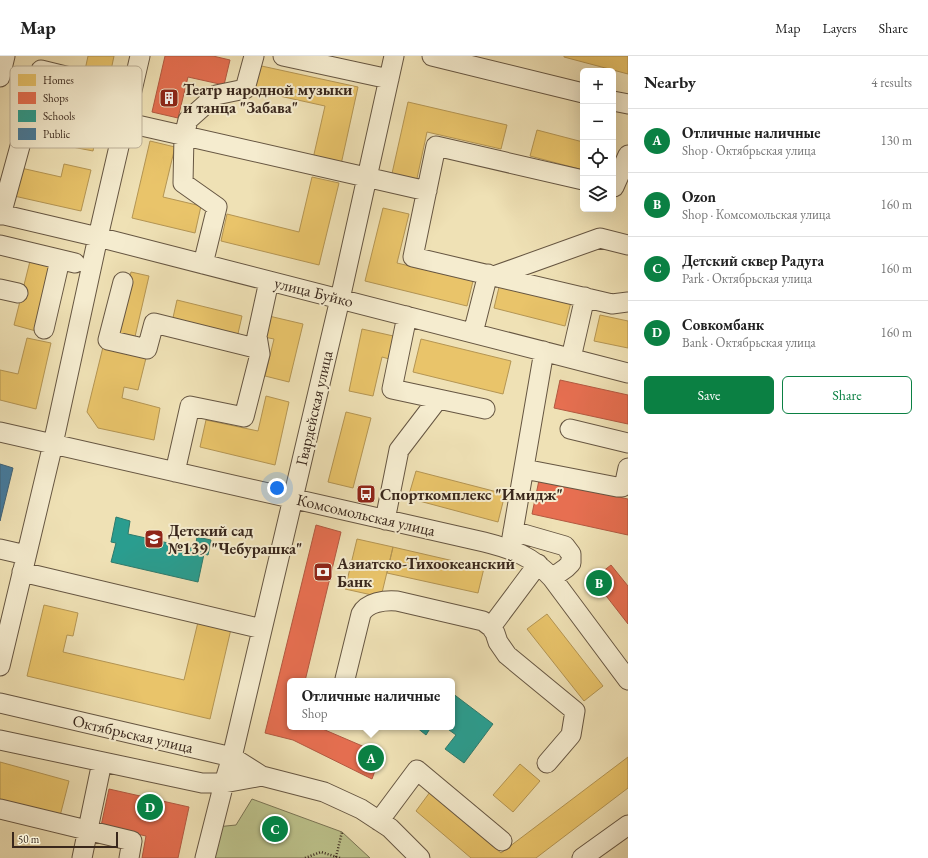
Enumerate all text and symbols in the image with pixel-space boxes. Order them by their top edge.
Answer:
text: Map [20,15,56,40]
text: Map [775,19,800,37]
text: Layers [822,19,857,37]
text: Share [879,19,908,37]
legend [10,66,142,148]
map controls [580,68,616,212]
button: + [580,68,616,104]
text: Nearby [644,71,696,93]
text: Homes [43,73,74,87]
text: 4 results [871,74,912,91]
place label: Театр народной музыки и танца "Забава" [183,79,353,118]
building icon: Театр народной музыки и танца "Забава" [158,87,180,109]
text: Shops [43,91,69,105]
button: − [580,104,616,140]
text: Schools [43,109,76,123]
text: Отличные наличные [682,123,821,142]
text: Public [43,127,71,141]
text: A [652,132,662,149]
text: 130 m [881,132,912,149]
button: locate [580,140,616,176]
text: Shop · Октябрьская улица [682,142,816,159]
button: layers [580,176,616,212]
text: Ozon [682,187,716,206]
text: B [653,196,661,213]
text: 160 m [881,196,912,213]
text: Shop · Комсомольская улица [682,206,831,223]
text: Детский сквер Радуга [682,251,824,270]
text: C [652,260,662,277]
text: 160 m [881,260,912,277]
text: Park · Октябрьская улица [682,270,812,287]
street label: улица Буйко [272,272,356,312]
text: Совкомбанк [682,315,764,334]
text: D [652,324,662,341]
text: 160 m [881,324,912,341]
text: Bank · Октябрьская улица [682,334,816,351]
street label: Гвардейская улица [291,348,338,468]
button: Save [644,376,774,414]
button: Share [782,376,912,414]
your location [267,478,287,498]
bus stop icon: Спорткомплекс "Имидж" [355,483,377,505]
place label: Спорткомплекс "Имидж" [380,484,563,505]
street label: Комсомольская улица [295,489,438,541]
place label: Детский сад №139 "Чебурашка" [168,520,302,559]
school or university icon: Детский сад №139 "Чебурашка" [143,528,165,550]
place label: Азиатско-Тихоокеанский Банк [336,553,516,592]
bank icon: Азиатско-Тихоокеанский Банк [312,561,334,583]
pin: B [586,568,612,598]
popup [287,678,455,730]
text: Отличные наличные [302,686,440,705]
text: Shop [302,705,328,722]
street label: Октябрьская улица [71,710,196,758]
pin: A [358,743,384,773]
pin: D [137,792,163,822]
pin: C [262,814,288,844]
scale bar [12,830,118,849]
text: 50 m [18,832,39,846]

